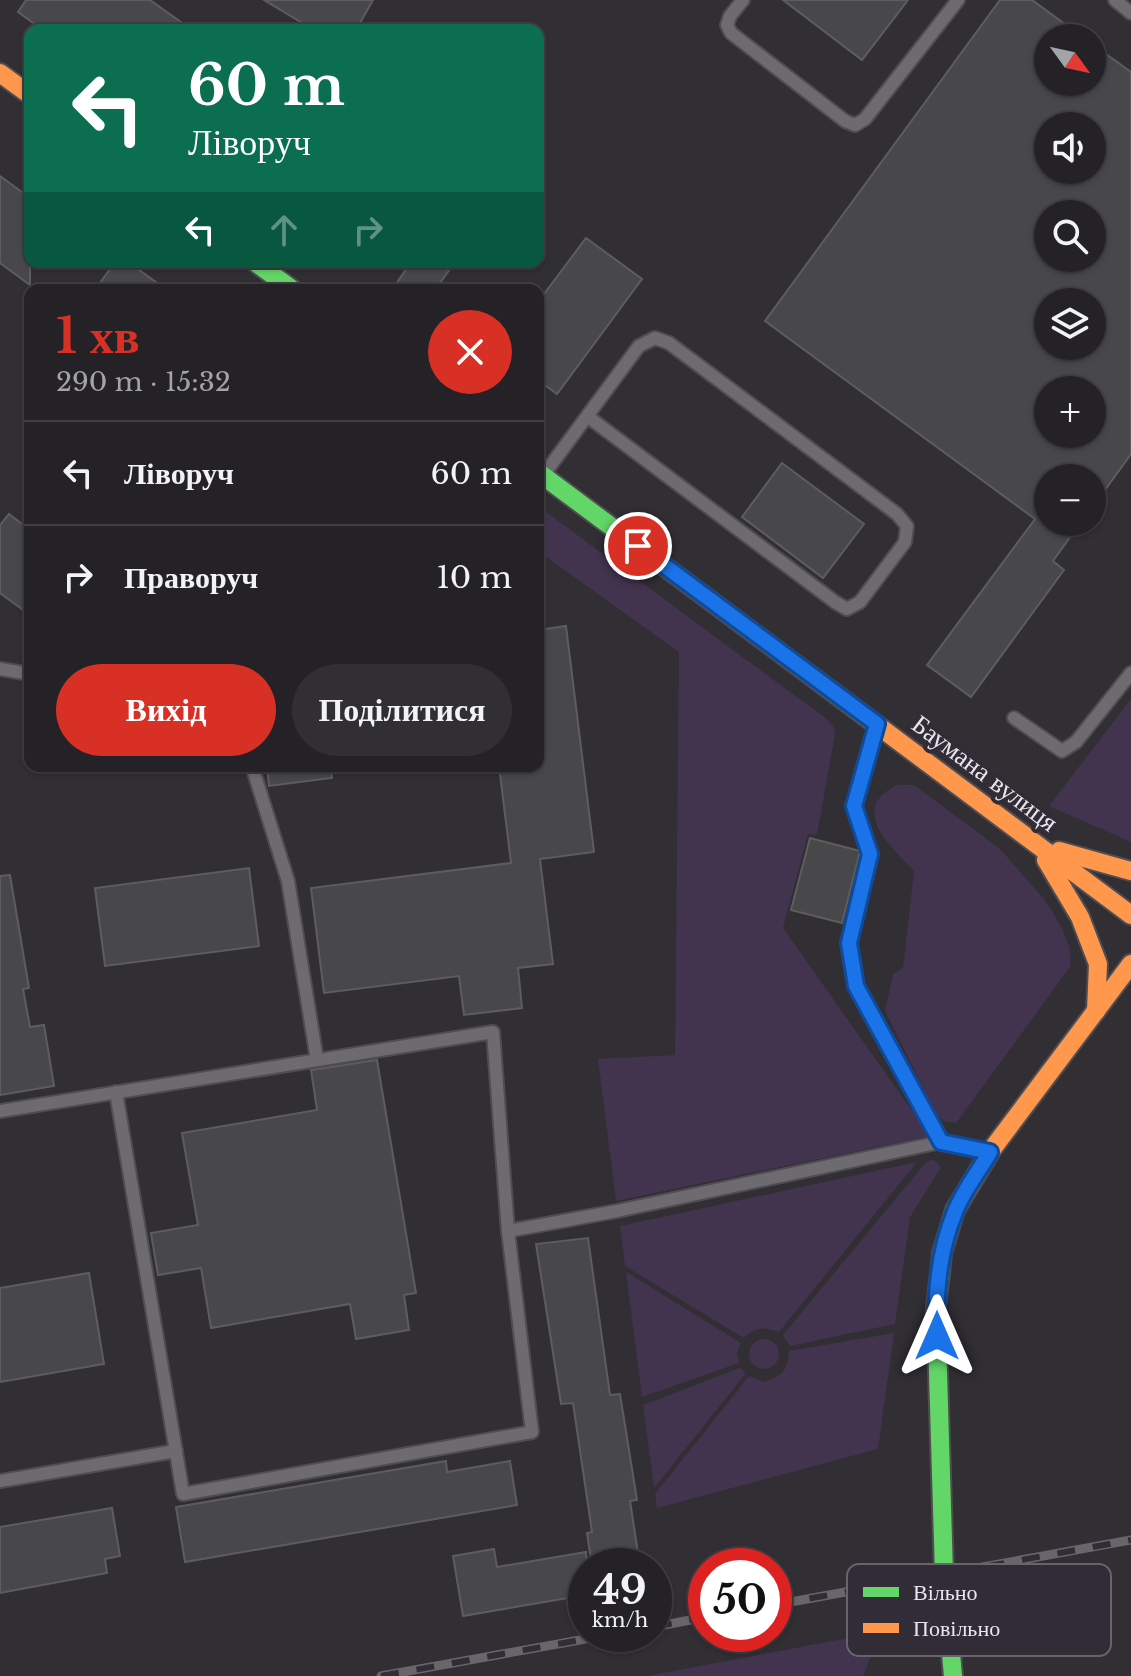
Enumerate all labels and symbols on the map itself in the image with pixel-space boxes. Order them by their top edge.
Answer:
north arrow [1034,24,1106,96]
pin [604,512,672,580]
street label: Баумана вулиця [906,708,1064,838]
position arrow [895,1294,979,1378]
speed limit sign: 50 [688,1548,792,1652]
legend [847,1564,1111,1656]
text: Вільно [913,1579,978,1606]
text: Повільно [913,1615,1000,1642]

